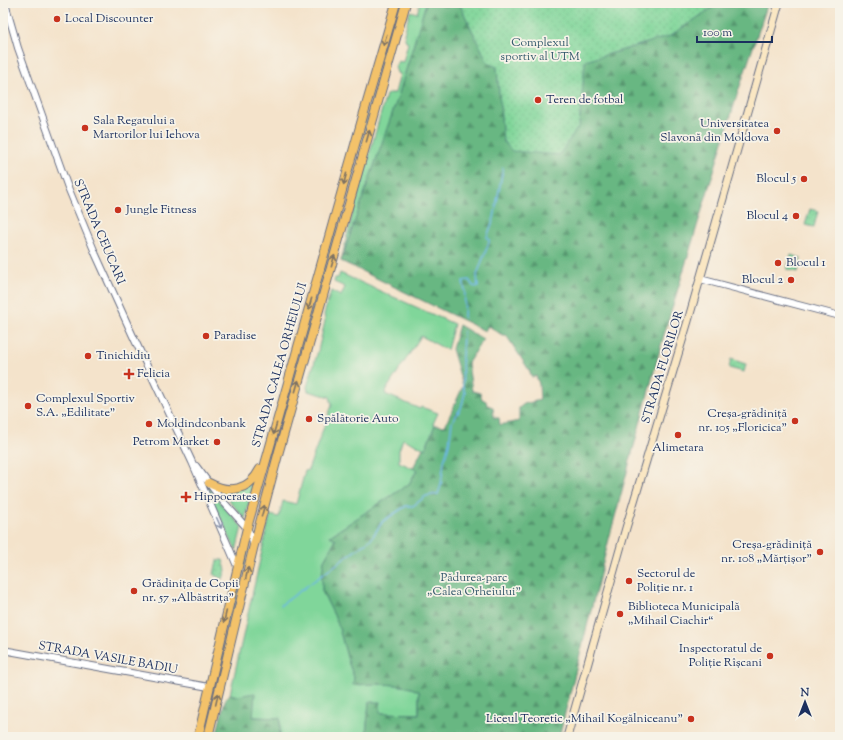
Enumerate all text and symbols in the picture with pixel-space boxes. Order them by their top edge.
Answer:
place label: Local Discounter [65,10,154,28]
marker: Local Discounter [52,14,62,24]
scale bar [697,18,772,44]
text: 100 m [703,24,732,42]
one-way arrow [381,34,388,47]
park label: Complexul sportiv al UTM [500,34,580,66]
place label: Teren de fotbal [546,91,624,109]
marker: Teren de fotbal [533,95,543,105]
place label: Sala Regatului a Martorilor lui Iehova [93,112,200,144]
place label: Universitatea Slavonă din Moldova [660,115,769,147]
marker: Sala Regatului a Martorilor lui Iehova [80,123,90,133]
marker: Universitatea Slavonă din Moldova [772,126,782,136]
one-way arrow [365,129,372,142]
place label: Blocul 5 [756,170,796,188]
one-way arrow [341,172,349,185]
marker: Blocul 5 [799,174,809,184]
street label: STRADA CEUCARI [69,176,129,288]
place label: Jungle Fitness [125,201,197,219]
marker: Jungle Fitness [113,205,123,215]
place label: Blocul 4 [746,207,788,225]
marker: Blocul 4 [791,211,801,221]
one-way arrow [330,254,337,267]
place label: Blocul 1 [786,254,826,272]
marker: Blocul 1 [773,258,783,268]
place label: Blocul 2 [742,271,783,289]
marker: Blocul 2 [786,275,796,285]
street label: STRADA CALEA ORHEIULUI [248,280,312,450]
one-way arrow [306,297,313,310]
street label: STRADA FLORILOR [637,308,689,426]
place label: Paradise [214,327,257,345]
marker: Paradise [201,331,211,341]
place label: Tinichidiu [96,347,151,365]
marker: Tinichidiu [83,351,93,361]
place label: Felicia [137,365,171,383]
marker: Felicia [124,369,134,379]
one-way arrow [294,379,301,392]
place label: Complexul Sportiv S.A. „Edilitate” [36,390,136,422]
marker: Complexul Sportiv S.A. „Edilitate” [23,401,33,411]
place label: Creșa-grădiniță nr. 105 „Floricica” [698,405,787,437]
place label: Spălătorie Auto [317,410,399,428]
marker: Spălătorie Auto [304,414,314,424]
place label: Moldindconbank [157,415,247,433]
marker: Creșa-grădiniță nr. 105 „Floricica” [790,416,800,426]
marker: Moldindconbank [144,419,154,429]
one-way arrow [271,422,278,435]
marker: Alimetara [673,430,683,440]
place label: Petrom Market [133,433,209,451]
marker: Petrom Market [212,437,222,447]
place label: Alimetara [652,439,704,457]
place label: Hippocrates [194,488,257,506]
marker: Hippocrates [181,492,191,502]
one-way arrow [260,505,267,518]
one-way arrow [215,517,223,529]
place label: Creșa-grădiniță nr. 108 „Mărțișor” [721,536,812,568]
marker: Creșa-grădiniță nr. 108 „Mărțișor” [815,547,825,557]
place label: Sectorul de Poliție nr. 1 [637,565,696,597]
one-way arrow [244,566,252,579]
park label: Pădurea-parc „Calea Orheiului” [427,569,521,601]
place label: Grădinița de Copii nr. 57 „Albăstrița” [142,575,239,607]
marker: Sectorul de Poliție nr. 1 [624,576,634,586]
marker: Grădinița de Copii nr. 57 „Albăstrița” [129,586,139,596]
place label: Biblioteca Municipală „Mihail Ciachir“ [628,598,740,630]
marker: Biblioteca Municipală „Mihail Ciachir“ [615,609,625,619]
one-way arrow [221,611,229,624]
street label: STRADA VASILE BADIU [37,637,179,679]
place label: Inspectoratul de Poliție Rîșcani [679,640,763,672]
marker: Inspectoratul de Poliție Rîșcani [765,651,775,661]
north arrow [785,682,825,722]
text: N [800,685,810,701]
one-way arrow [214,693,222,706]
place label: Liceul Teoretic „Mihail Kogălniceanu” [486,710,683,728]
marker: Liceul Teoretic „Mihail Kogălniceanu” [686,714,696,724]

